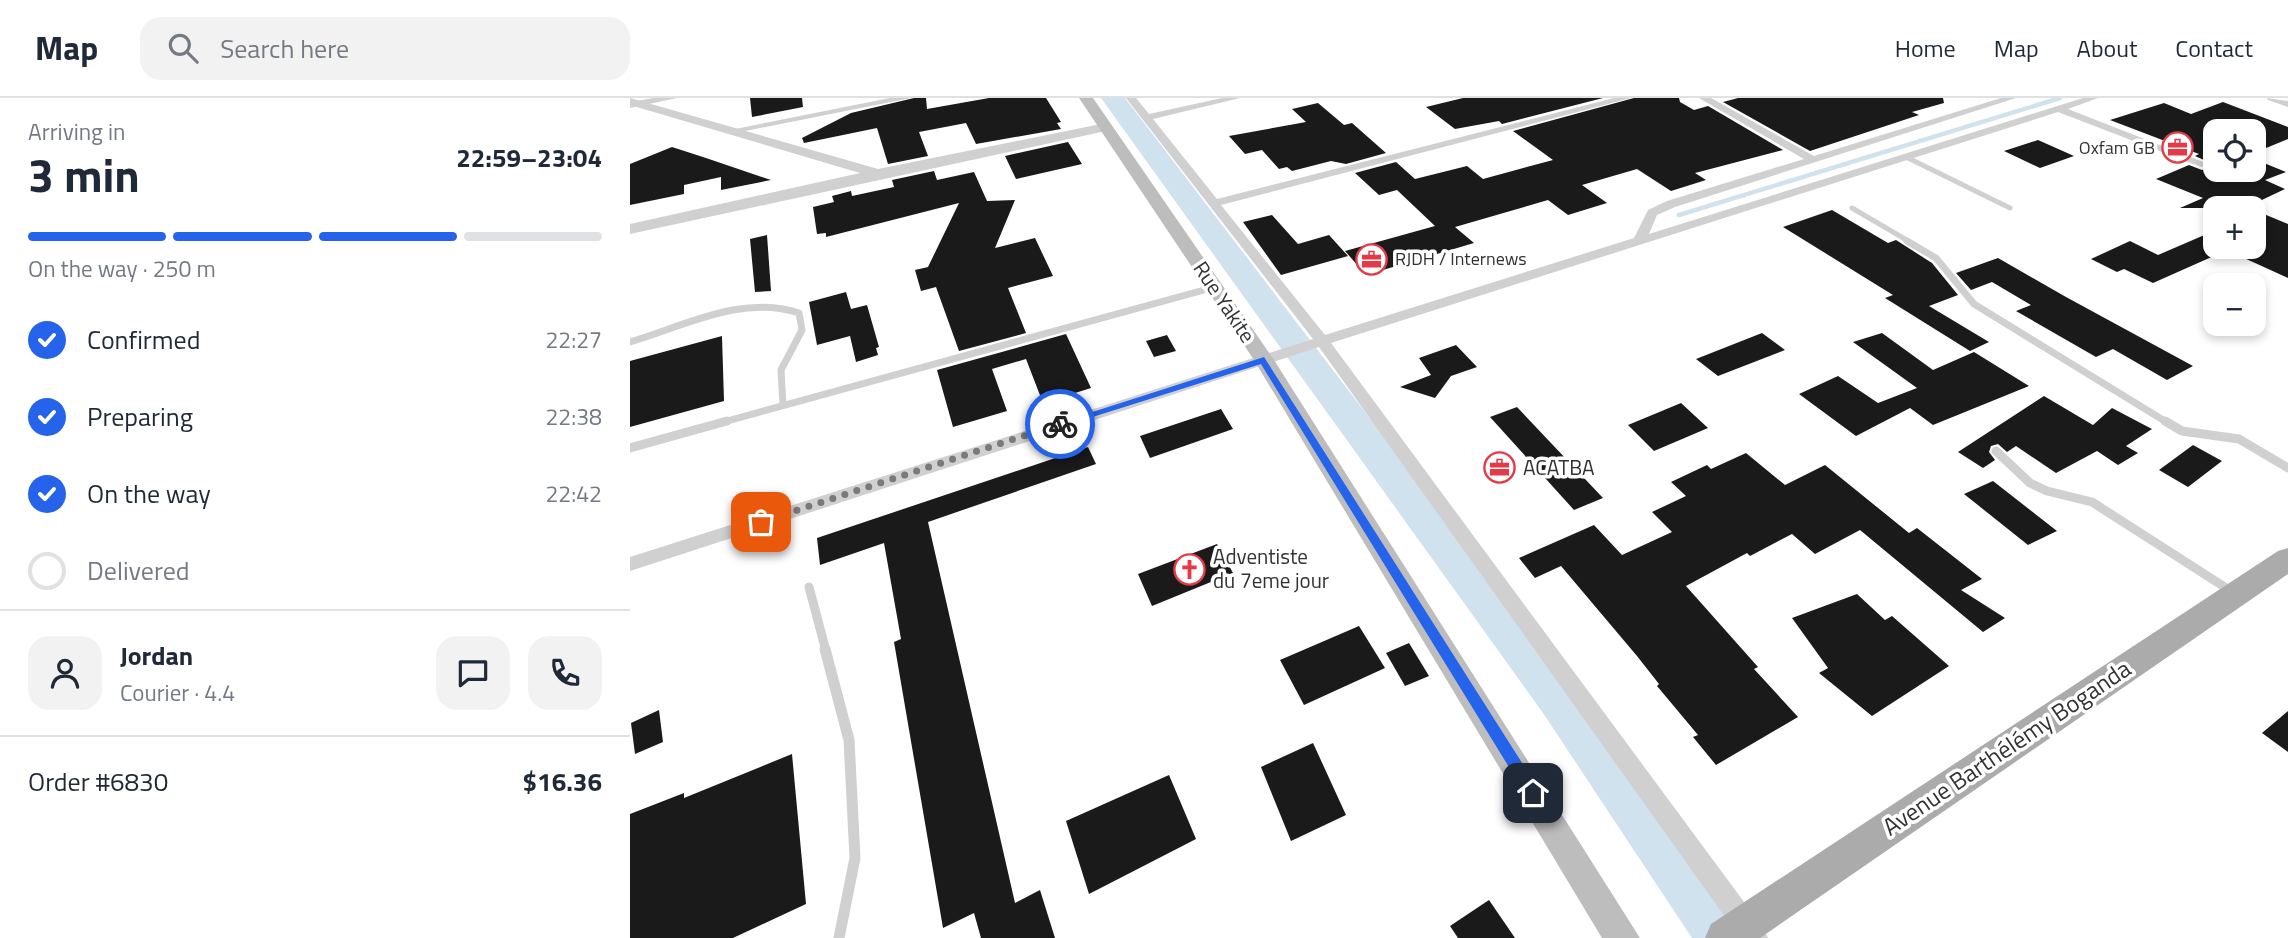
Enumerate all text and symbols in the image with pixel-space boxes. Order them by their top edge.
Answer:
search box [140,17,630,80]
text: Map [35,23,98,73]
icon: search [164,29,202,67]
text: Search here [220,29,349,68]
text: Home [1895,30,1956,66]
text: Map [1994,30,2039,66]
text: About [2077,30,2137,66]
text: Contact [2175,30,2253,66]
text: Arriving in [28,114,125,149]
map controls [2203,119,2266,336]
button: locate [2203,119,2266,182]
office icon: Oxfam GB [2161,131,2195,165]
place label: Oxfam GB [2079,134,2155,161]
text: 22:59–23:04 [456,138,602,177]
text: 3 min [28,140,140,210]
button: + [2203,196,2266,259]
office icon: RJDH / Internews [1355,242,1389,276]
place label: RJDH / Internews [1395,245,1527,272]
text: On the way · 250 m [28,251,216,286]
street label: Rue Yakite [1186,254,1264,349]
button: − [2203,273,2266,336]
text: Confirmed [87,320,201,359]
icon: check [28,321,66,359]
text: 22:27 [545,322,602,357]
courier [1025,389,1095,459]
text: Preparing [87,397,193,436]
icon: check [28,398,66,436]
text: 22:38 [545,399,602,434]
icon: bike [1041,405,1079,443]
office icon: ACATBA [1483,451,1517,485]
place label: ACATBA [1523,451,1595,483]
text: On the way [87,474,211,513]
icon: check [28,475,66,513]
text: 22:42 [545,476,602,511]
pin [731,492,791,552]
icon: bag [742,503,780,541]
place label: Adventiste du 7eme jour [1213,540,1329,596]
text: Delivered [87,551,190,590]
church icon: Adventiste du 7eme jour [1173,552,1207,586]
button: person [28,636,102,710]
text: Jordan [120,636,193,675]
button: chat [436,636,510,710]
button: phone [528,636,602,710]
street label: Avenue Barthélémy Boganda [1875,650,2138,844]
text: Courier · 4.4 [120,675,235,710]
text: Order #6830 [28,762,168,801]
text: $16.36 [523,762,602,801]
pin [1503,763,1563,823]
icon: home [1514,774,1552,812]

